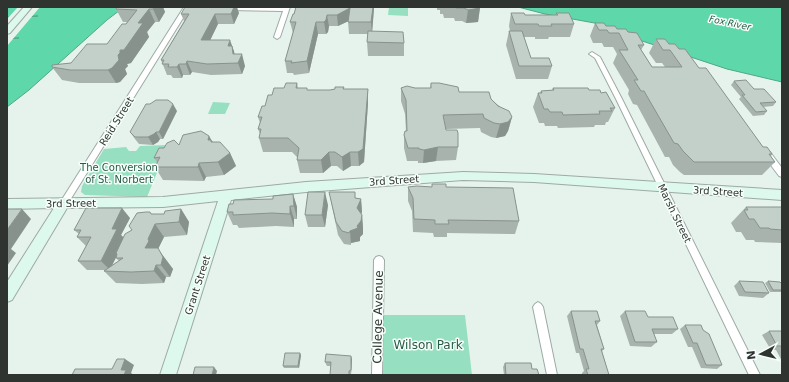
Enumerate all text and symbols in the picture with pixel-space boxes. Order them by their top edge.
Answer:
water label: Fox River [708,14,753,33]
street label: Reid Street [97,95,136,148]
park label: The Conversion of St. Norbert [79,162,158,185]
street label: 3rd Street [369,173,420,188]
street label: Marsh Street [656,182,694,244]
street label: 3rd Street [693,184,743,199]
street label: 3rd Street [46,198,96,209]
street label: Grant Street [183,254,212,316]
street label: College Avenue [370,270,386,364]
north arrow [741,334,781,374]
park label: Wilson Park [393,338,463,352]
text: N [745,350,759,361]

